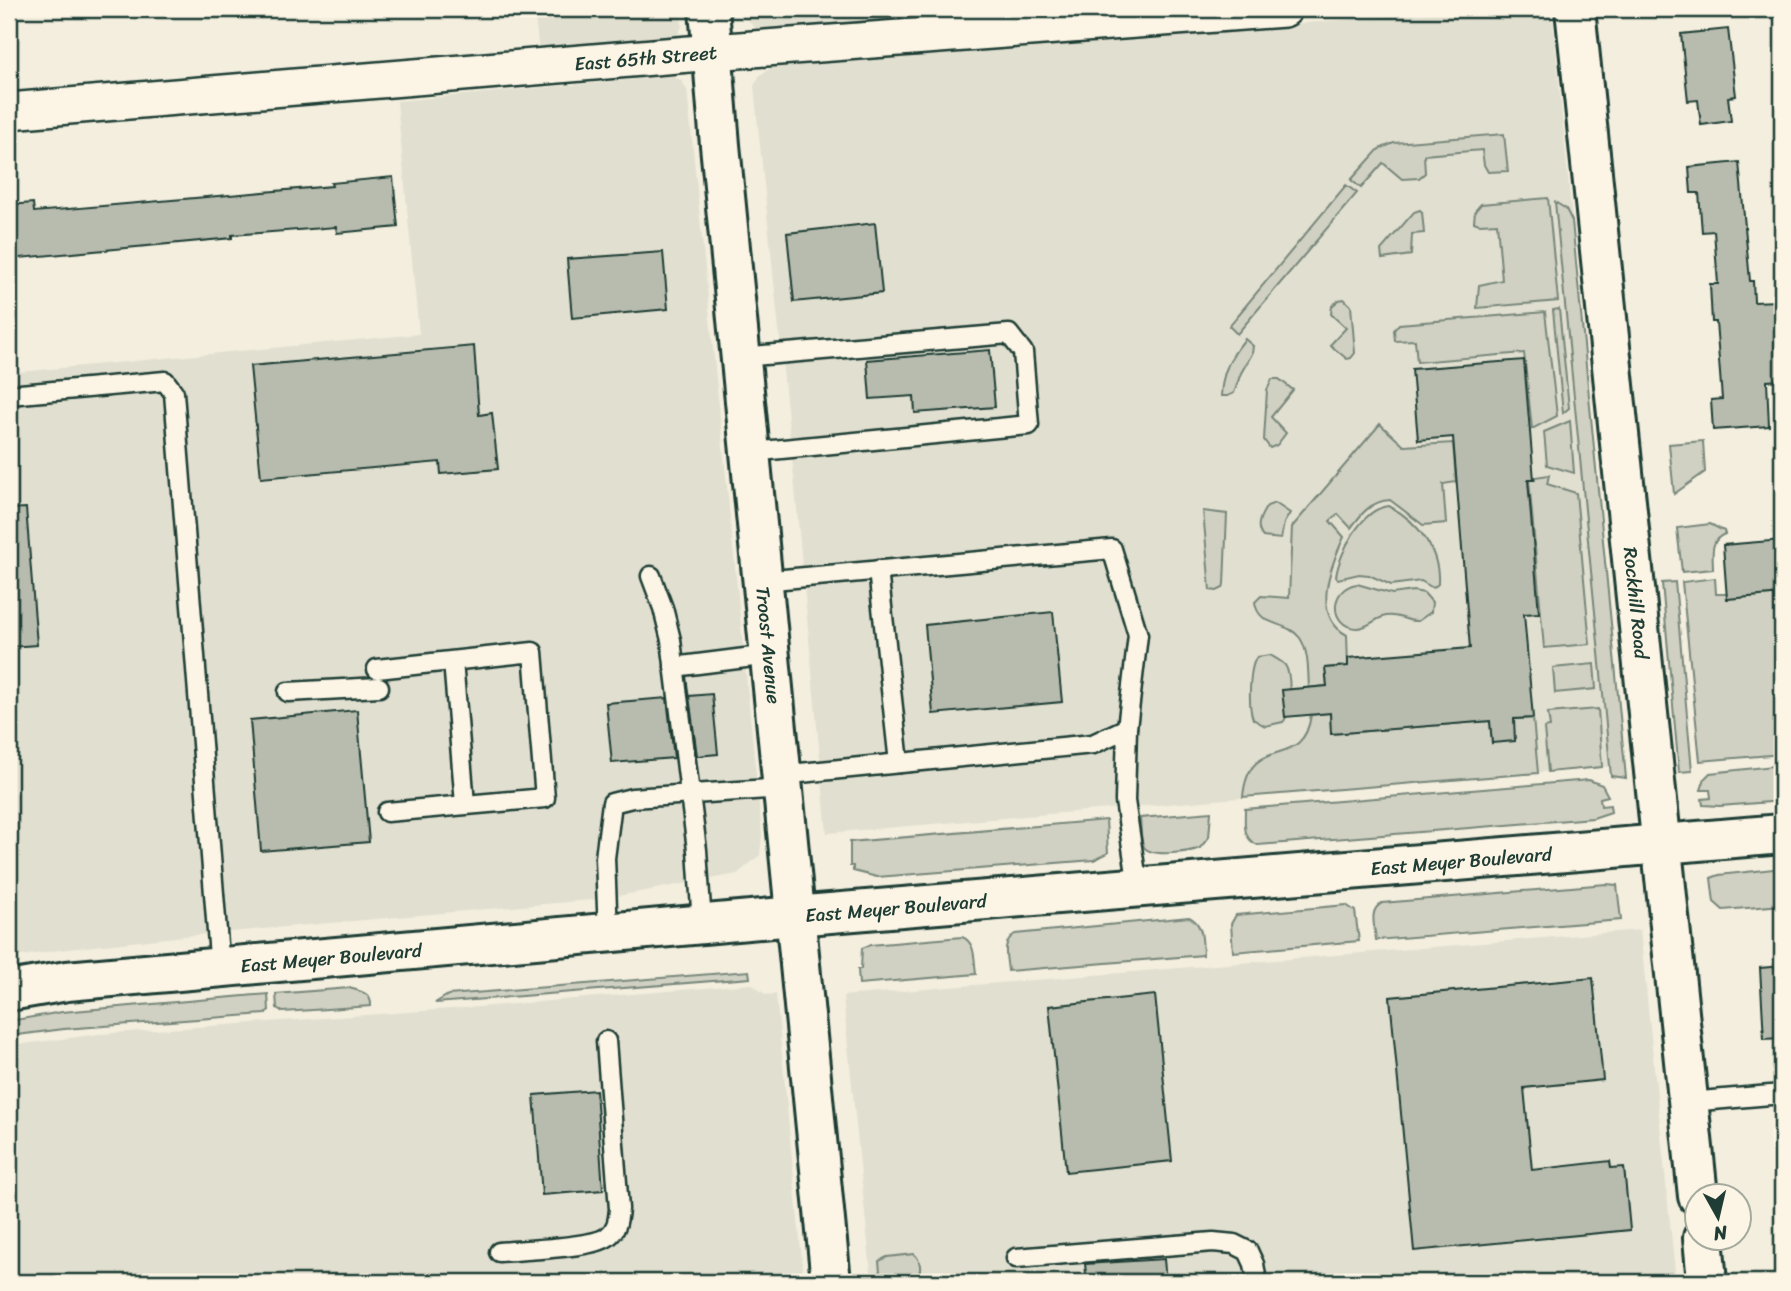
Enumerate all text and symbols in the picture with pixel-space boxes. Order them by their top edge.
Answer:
street label: East 65th Street [573,35,718,80]
street label: Rockhill Road [1614,545,1659,662]
street label: Troost Avenue [747,585,791,706]
street label: East Meyer Boulevard [1369,837,1554,885]
street label: East Meyer Boulevard [804,883,989,932]
street label: East Meyer Boulevard [239,933,424,982]
north arrow [1682,1182,1752,1252]
text: N [1711,1216,1730,1251]

